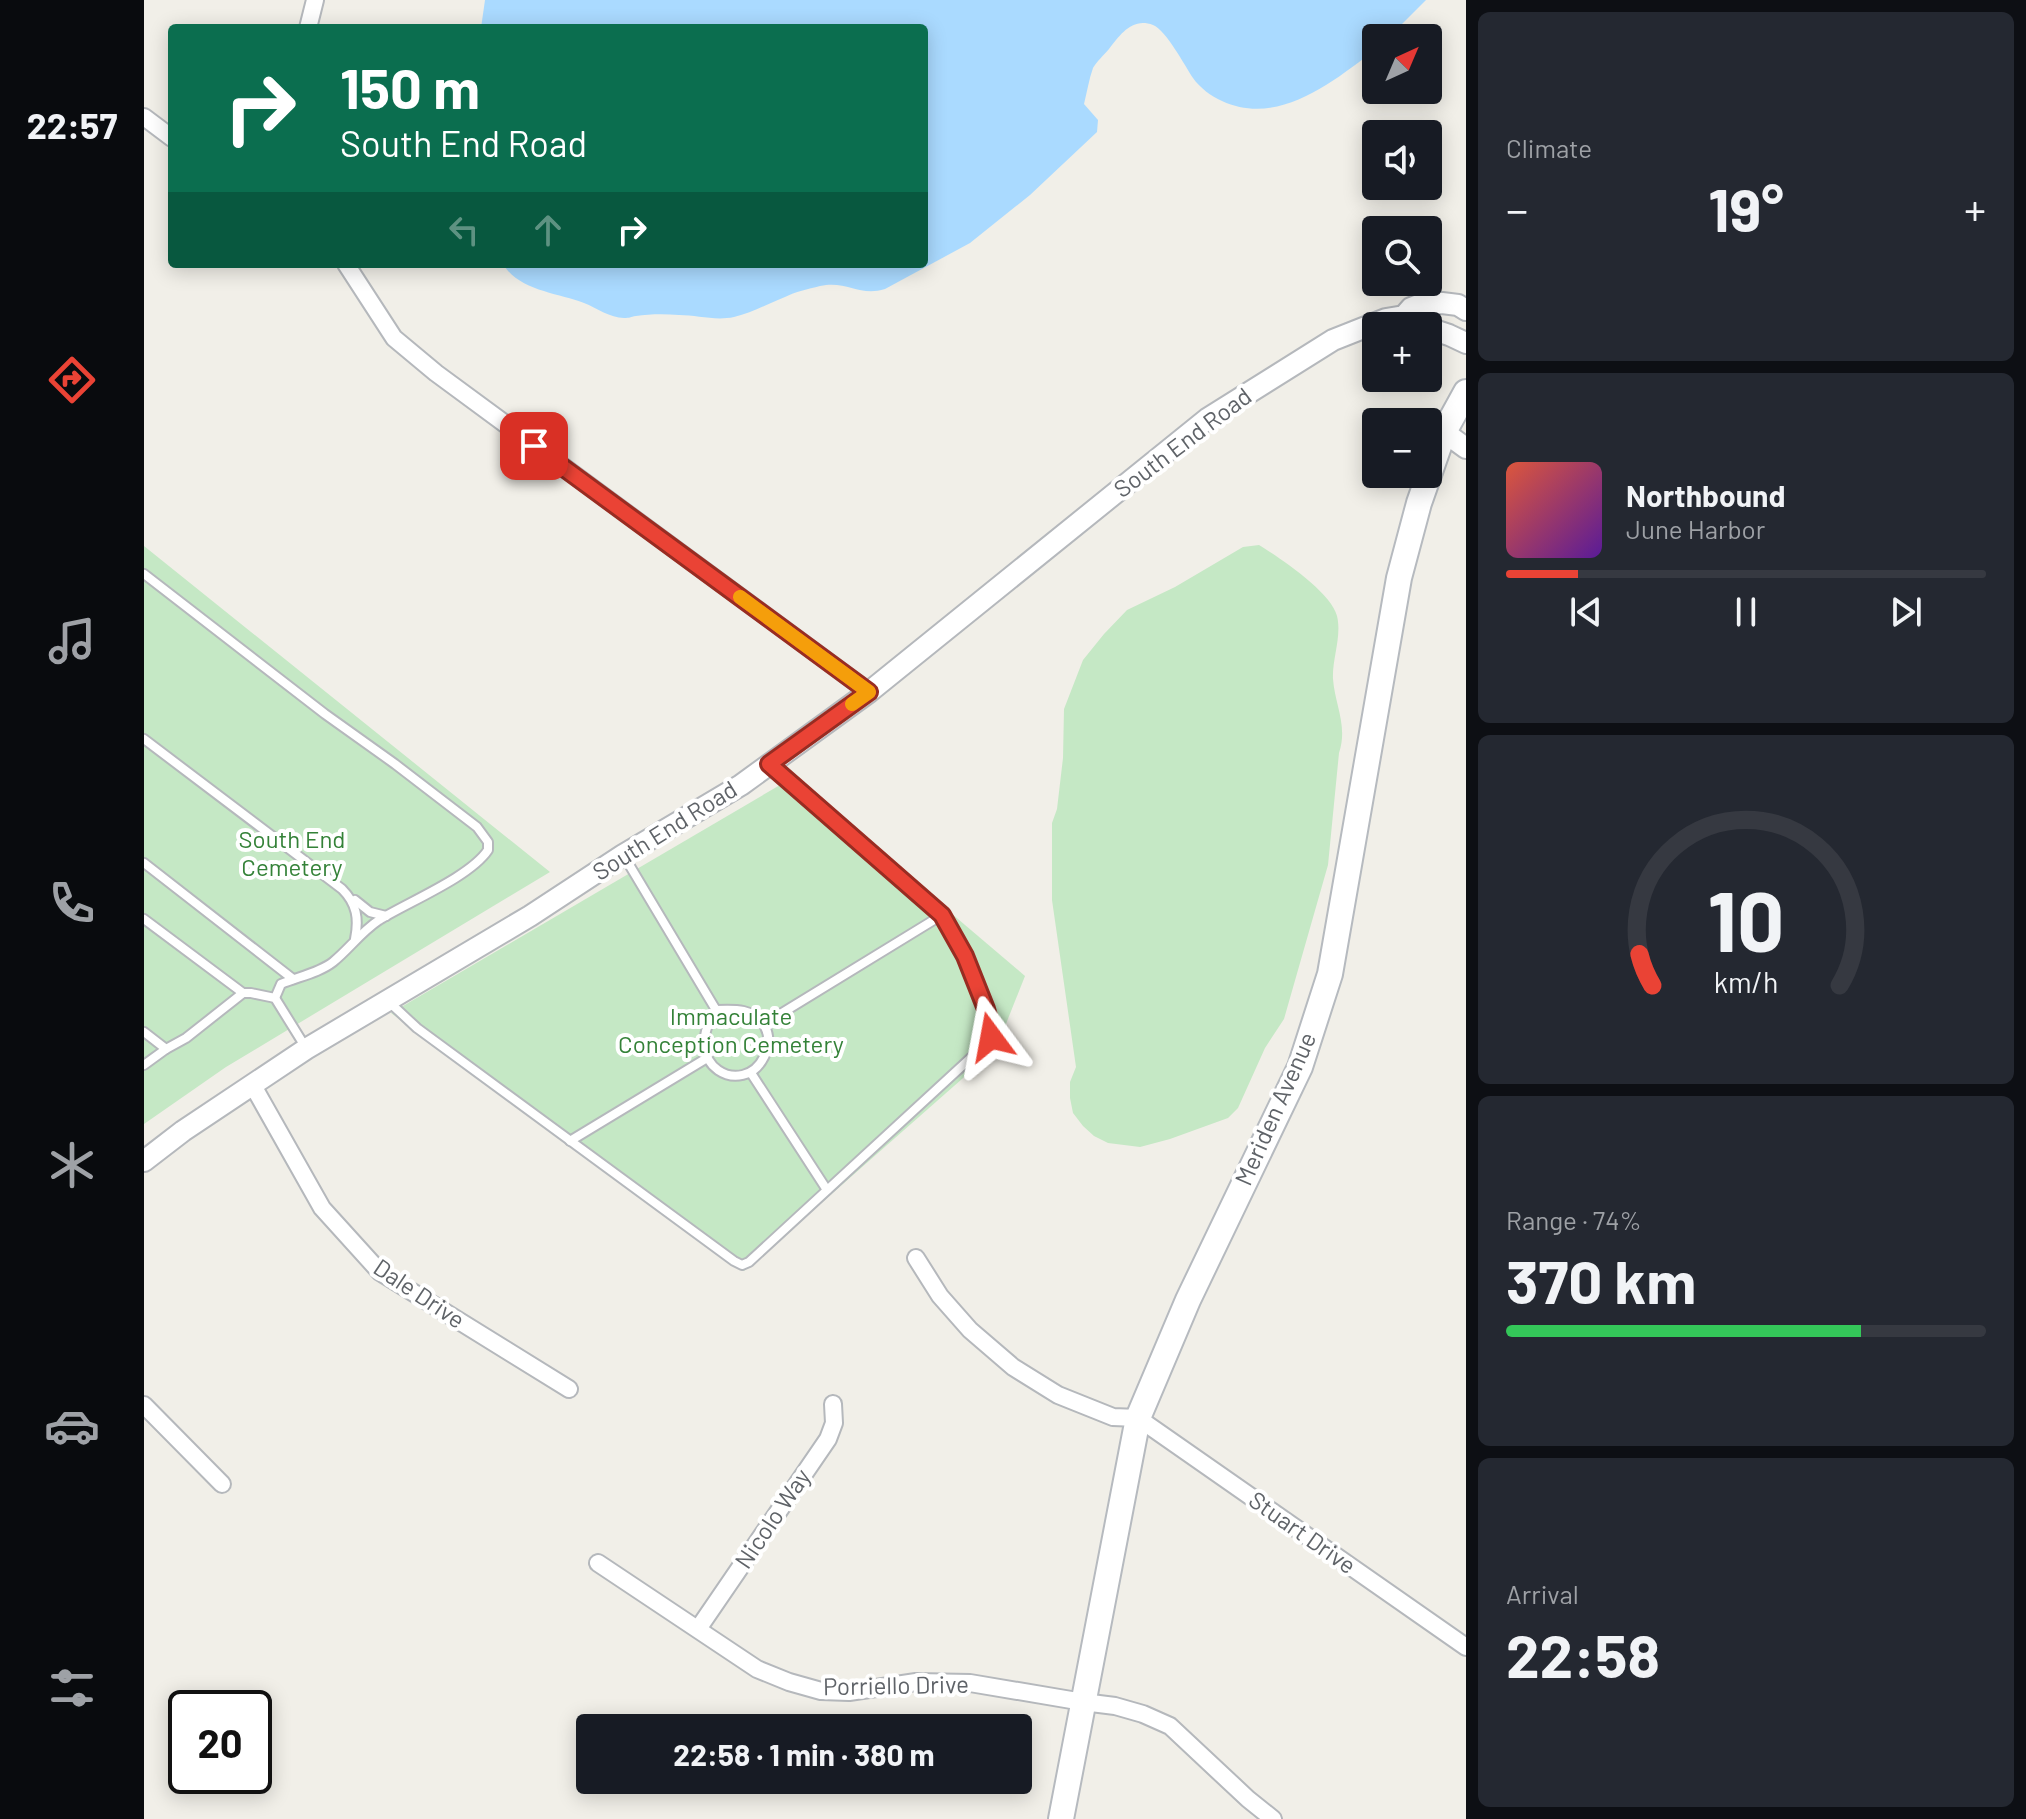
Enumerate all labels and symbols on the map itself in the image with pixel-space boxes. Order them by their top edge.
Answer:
north arrow [1362,24,1442,104]
street label: South End Road [1108,381,1257,503]
pin [500,412,568,480]
street label: South End Road [587,774,742,886]
park label: South End Cemetery [239,824,345,881]
position arrow [949,995,1033,1079]
park label: Immaculate Conception Cemetery [618,1001,844,1058]
street label: Meriden Avenue [1228,1027,1321,1190]
street label: Dale Drive [369,1252,471,1334]
street label: Nicolo Way [728,1463,816,1574]
street label: Stuart Drive [1244,1484,1362,1579]
street label: Porriello Drive [823,1669,969,1700]
speed limit sign: 20 [168,1690,272,1794]

